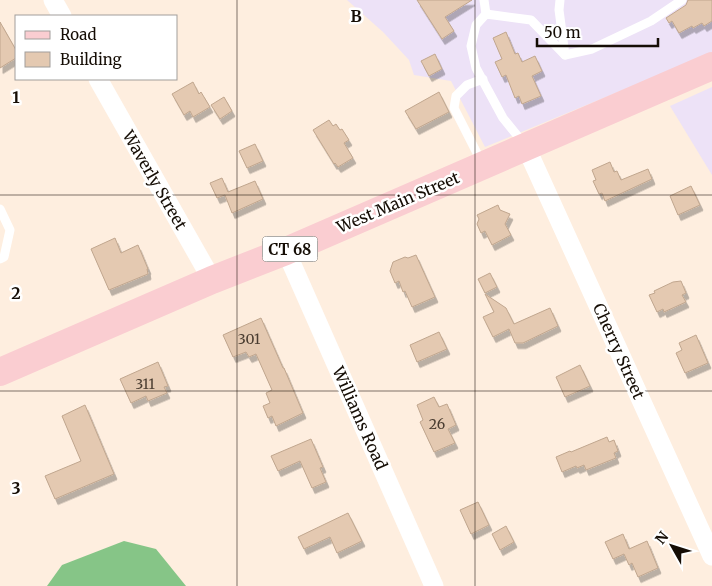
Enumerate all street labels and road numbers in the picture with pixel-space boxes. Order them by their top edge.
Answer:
street label: Waverly Street [118,126,192,234]
street label: West Main Street [333,167,463,237]
road number: CT 68 [262,236,318,262]
street label: Cherry Street [589,300,649,403]
street label: Williams Road [328,362,392,473]

